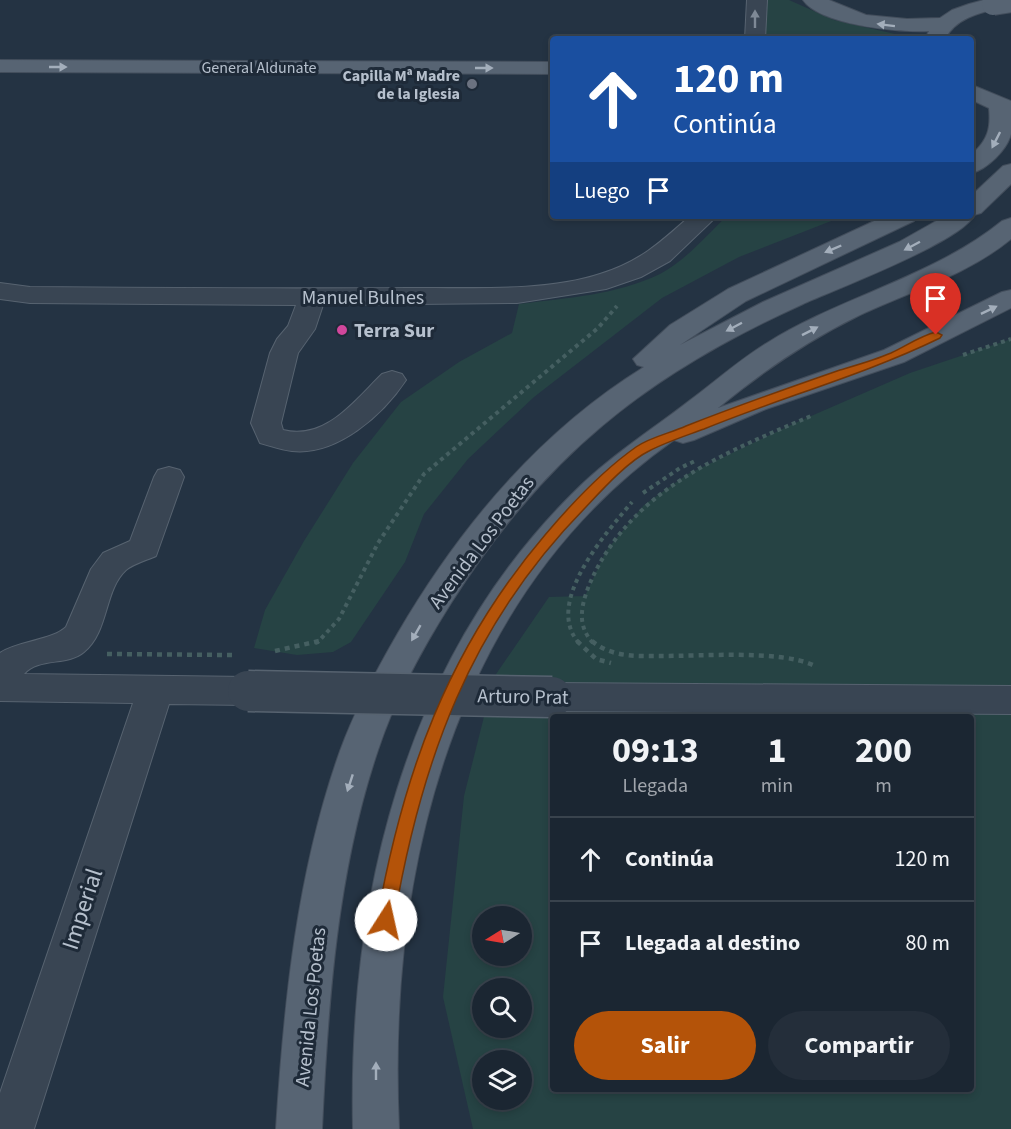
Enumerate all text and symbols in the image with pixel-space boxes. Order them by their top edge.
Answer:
one-way arrow [750,10,760,29]
one-way arrow [876,20,895,30]
text: 120 m [673,49,784,109]
street label: General Aldunate [201,57,317,79]
icon: ahead [574,60,652,138]
one-way arrow [49,62,68,71]
one-way arrow [475,63,494,73]
place label: Capilla Mª Madre de la Iglesia [342,65,460,105]
marker: Capilla Mª Madre de la Iglesia [465,77,479,91]
text: Continúa [673,105,777,144]
one-way arrow [991,132,1001,149]
icon: arrive [642,174,675,207]
text: Luego [574,175,630,207]
one-way arrow [903,241,920,251]
one-way arrow [824,244,842,254]
pin [910,273,961,335]
icon: arrive [919,282,952,315]
street label: Manuel Bulnes [302,284,424,312]
one-way arrow [980,305,997,314]
place label: Terra Sur [354,317,434,345]
one-way arrow [726,322,743,332]
marker: Terra Sur [335,323,349,337]
one-way arrow [802,326,819,335]
street label: Avenida Los Poetas [423,470,541,615]
one-way arrow [411,625,422,641]
street label: Arturo Prat [477,682,569,712]
text: 09:13 [612,725,699,776]
text: 1 [767,725,786,776]
text: 200 [855,725,912,776]
text: Llegada [623,772,688,800]
text: min [761,772,793,800]
text: m [875,772,892,800]
one-way arrow [344,774,354,792]
icon: ahead [574,843,607,876]
text: Continúa [625,843,714,875]
text: 120 m [895,843,950,875]
street label: Imperial [53,864,112,954]
position arrow [354,888,418,952]
north arrow [472,906,532,966]
map controls [472,906,532,1110]
street label: Avenida Los Poetas [289,926,333,1088]
icon: arrive [574,927,607,960]
text: Llegada al destino [625,927,800,959]
text: 80 m [905,927,950,959]
button: search [472,978,532,1038]
button: Salir [574,1011,756,1080]
button: Compartir [768,1011,950,1080]
button: layers [472,1050,532,1110]
one-way arrow [371,1061,381,1080]

